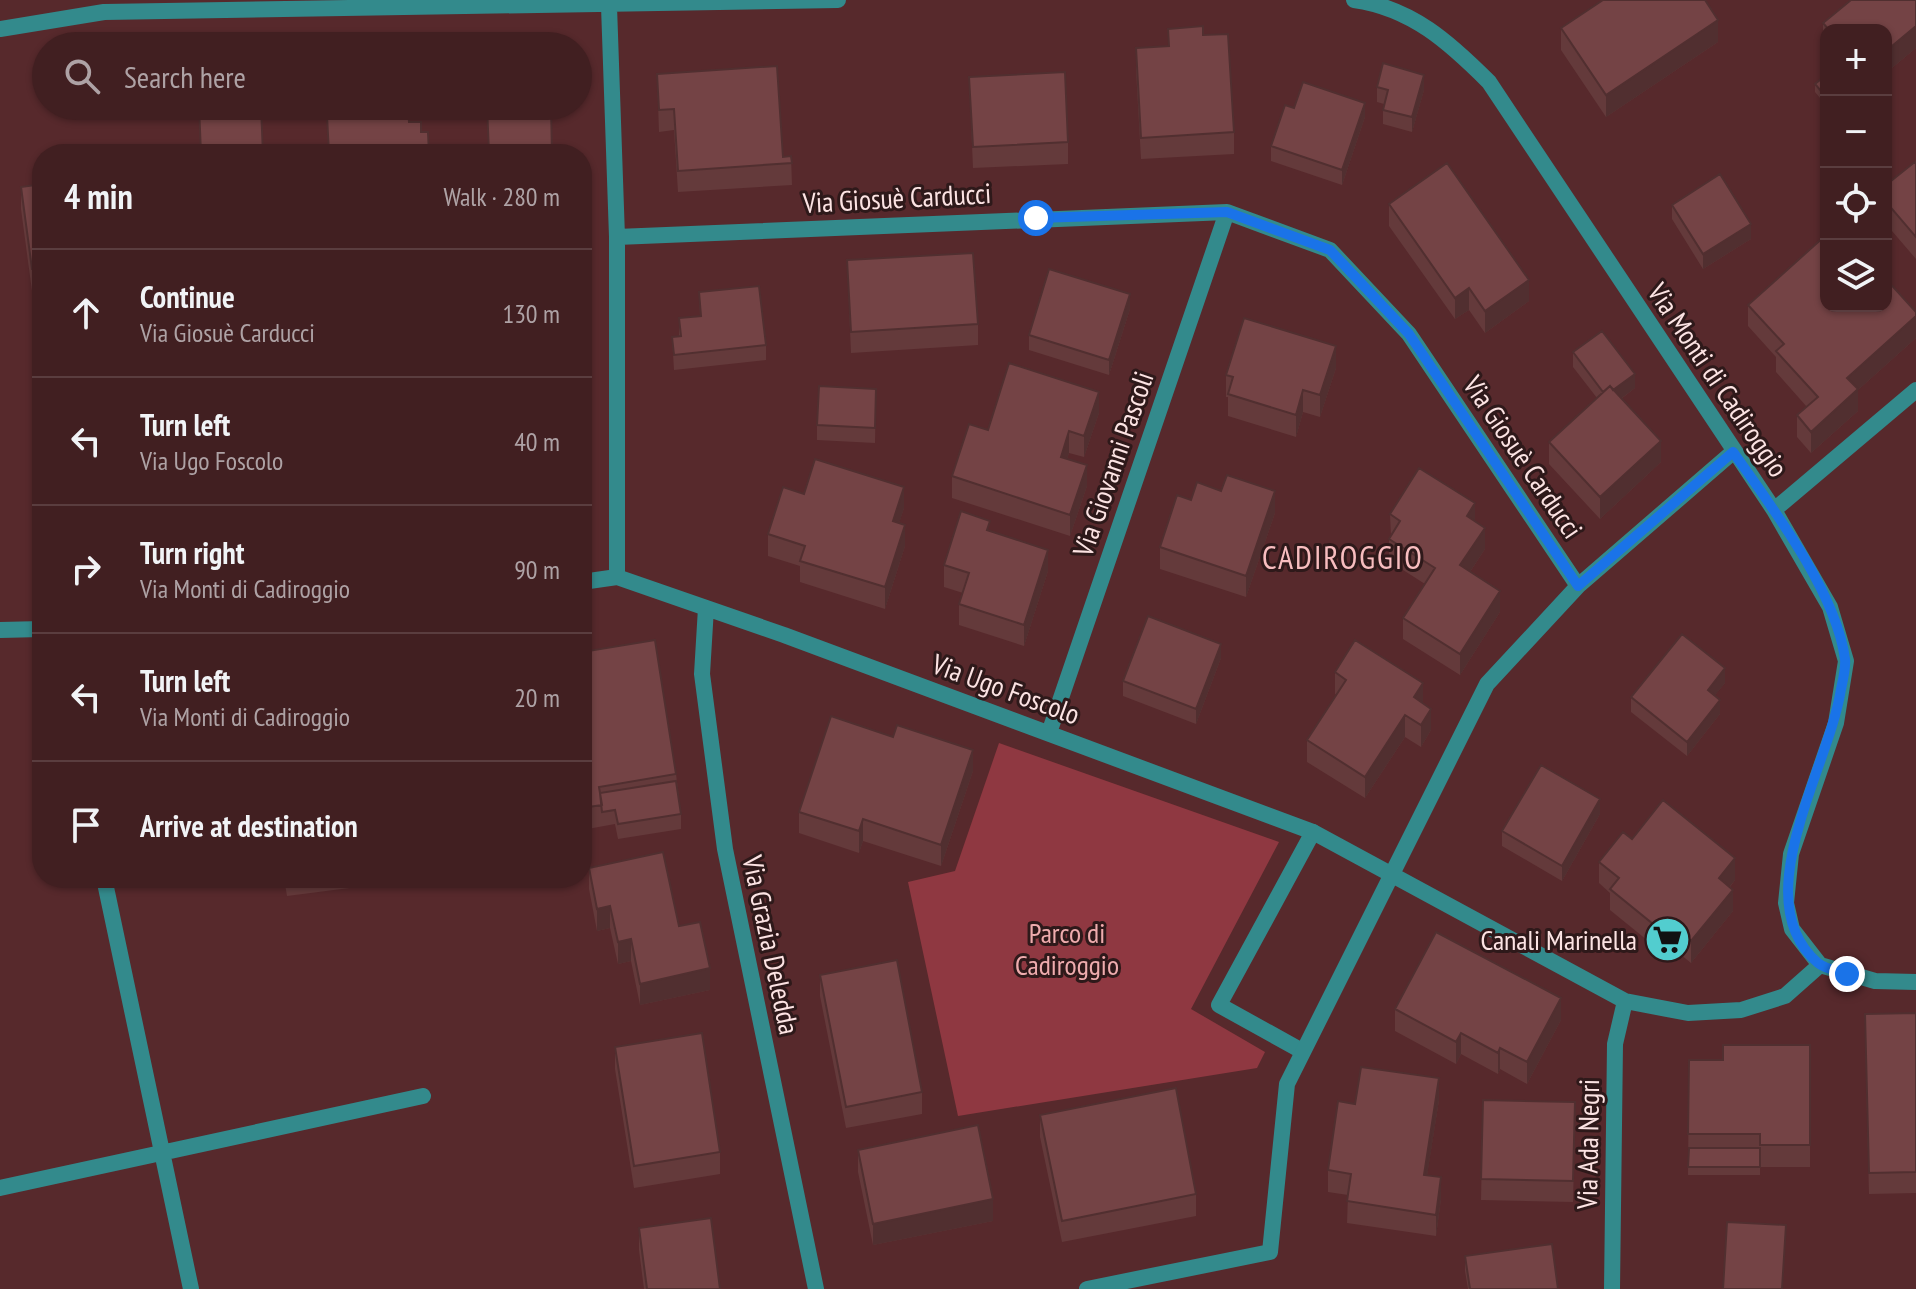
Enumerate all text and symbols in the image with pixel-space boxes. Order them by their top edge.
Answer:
map controls [1820,24,1892,312]
button: + [1820,24,1892,96]
search box [32,32,592,120]
icon: search [60,54,104,98]
text: Search here [124,57,246,96]
button: − [1820,96,1892,168]
button: locate [1820,168,1892,240]
text: 4 min [64,174,133,218]
street label: Via Giosuè Carducci [801,174,992,221]
text: Walk · 280 m [443,180,560,213]
route start [1018,200,1054,236]
button: layers [1820,240,1892,312]
street label: Via Monti di Cadiroggio [1639,275,1797,484]
text: Continue [140,277,235,316]
icon: ahead [64,291,108,335]
text: 130 m [502,297,560,330]
text: Via Giosuè Carducci [140,316,315,349]
street label: Via Giovanni Pascoli [1063,366,1161,562]
street label: Via Giosuè Carducci [1455,367,1591,545]
text: Turn left [140,405,230,444]
icon: left [64,419,108,463]
text: 40 m [514,425,560,458]
text: Via Ugo Foscolo [140,444,283,477]
text: Turn right [140,533,244,572]
district label: CADIROGGIO [1262,536,1424,578]
icon: right [64,547,108,591]
text: 90 m [514,553,560,586]
text: Via Monti di Cadiroggio [140,572,350,605]
street label: Via Ugo Foscolo [926,644,1085,732]
text: Turn left [140,661,230,700]
icon: left [64,675,108,719]
text: 20 m [514,681,560,714]
text: Via Monti di Cadiroggio [140,700,350,733]
icon: arrive [64,803,108,847]
text: Arrive at destination [140,806,358,845]
street label: Via Grazia Deledda [734,851,808,1038]
park label: Parco di Cadiroggio [1015,914,1119,983]
supermarket icon: Canali Marinella [1644,916,1692,964]
place label: Canali Marinella [1480,921,1637,958]
route end [1829,956,1865,992]
street label: Via Ada Negri [1568,1079,1607,1210]

